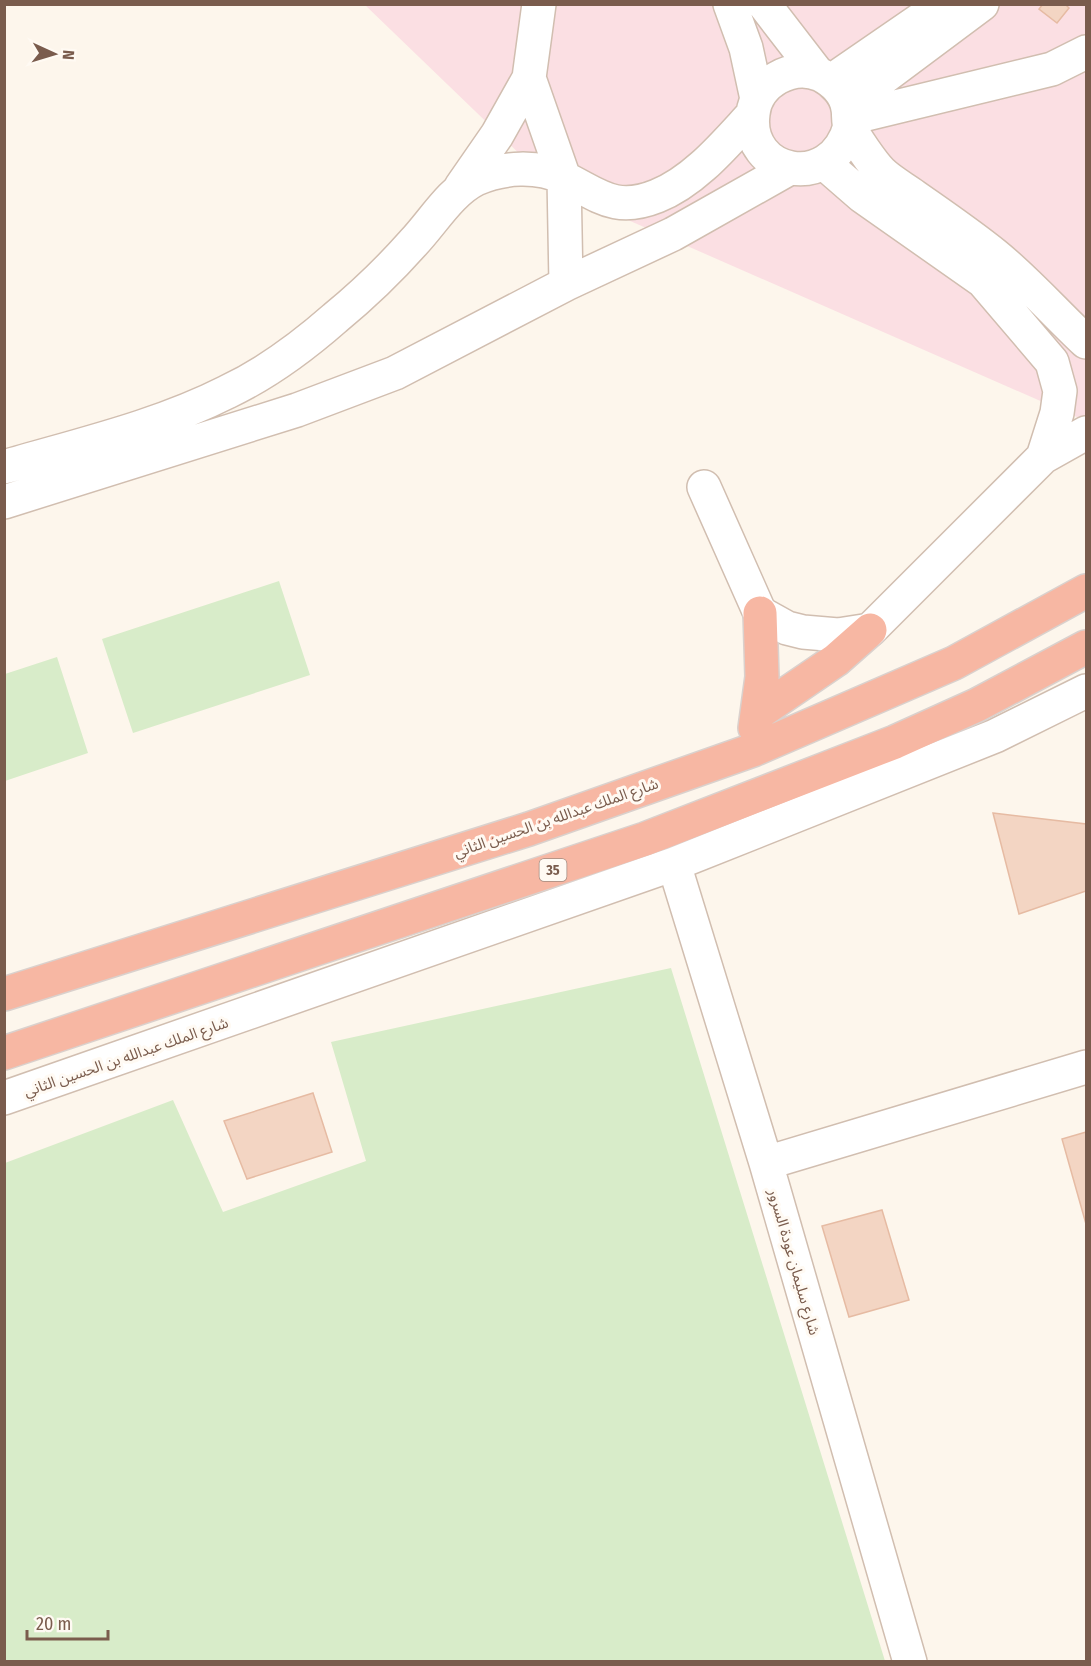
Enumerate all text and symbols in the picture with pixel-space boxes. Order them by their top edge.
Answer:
north arrow [24,24,84,84]
text: N [59,50,78,60]
street label: شارع الملك عبدالله بن الحسين الثاني [451,774,662,864]
road number: 35 [540,859,566,881]
street label: شارع الملك عبدالله بن الحسين الثاني [21,1013,232,1103]
street label: شارع سليمان عودة السرور [761,1186,824,1338]
scale bar [27,1603,108,1641]
text: 20 m [36,1613,71,1635]

